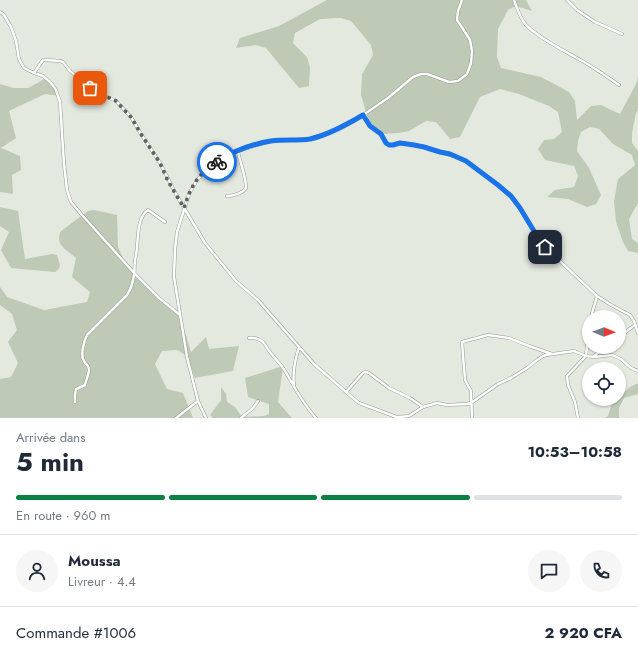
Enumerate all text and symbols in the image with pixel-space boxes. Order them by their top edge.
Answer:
pin [73,71,107,105]
icon: bag [79,77,101,99]
courier [197,142,237,182]
icon: bike [206,151,228,173]
pin [528,230,562,264]
icon: home [534,236,556,258]
north arrow [582,310,626,354]
map controls [582,310,626,406]
button: locate [582,362,626,406]
text: Arrivée dans [16,428,85,447]
text: 10:53–10:58 [527,441,622,463]
text: 5 min [16,443,84,481]
text: En route · 960 m [16,506,110,525]
button: person [16,550,58,592]
text: Moussa [68,550,121,572]
button: chat [528,550,570,592]
button: phone [580,550,622,592]
text: Livreur · 4.4 [68,572,136,591]
text: Commande #1006 [16,622,136,644]
text: 2 920 CFA [545,622,622,644]

